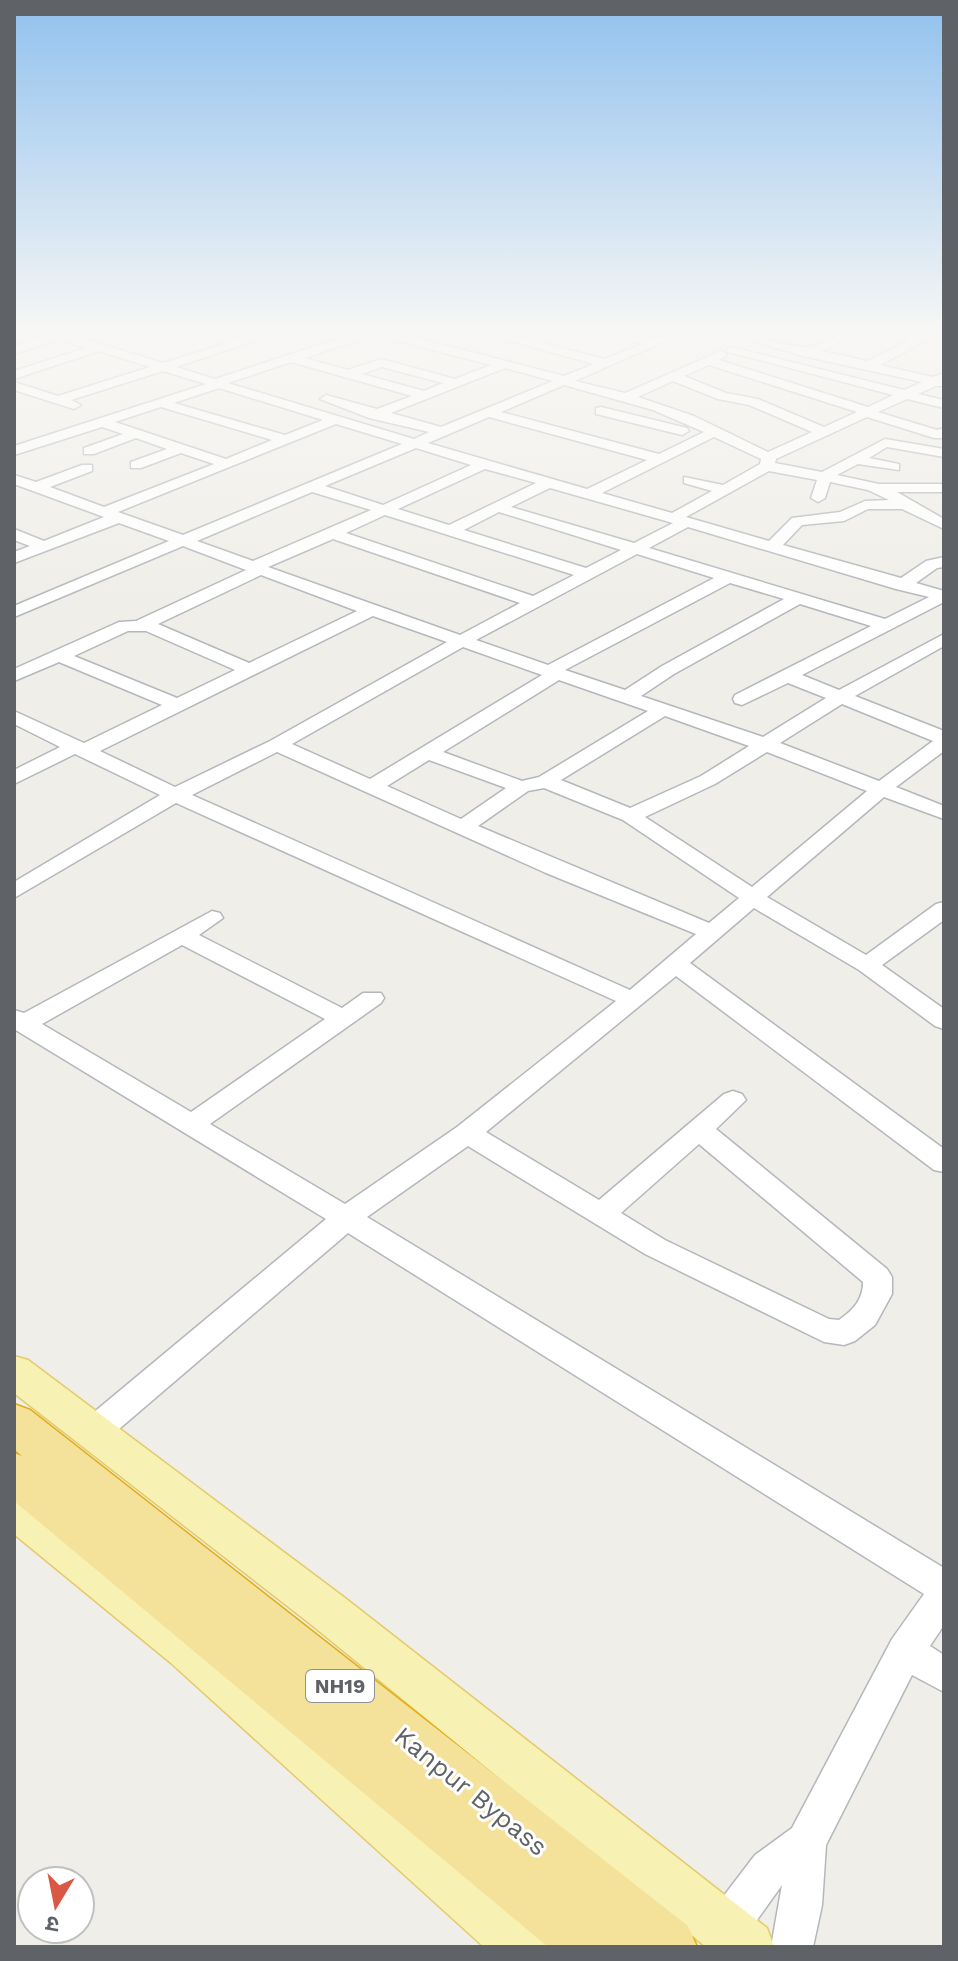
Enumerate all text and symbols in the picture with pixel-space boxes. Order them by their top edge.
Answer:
road number: NH19 [306,1670,374,1702]
street label: Kanpur Bypass [389,1720,553,1862]
north arrow [16,1865,96,1945]
text: उ [43,1911,61,1938]

